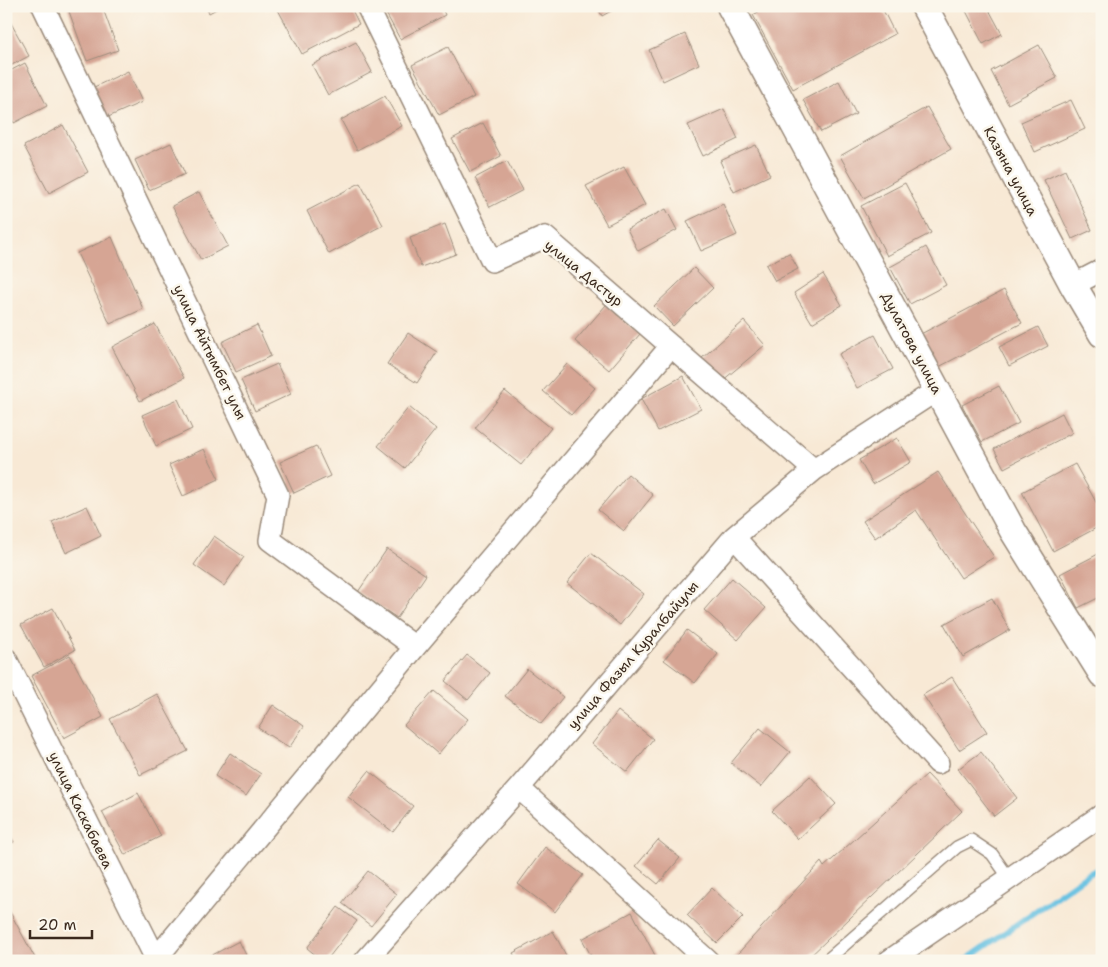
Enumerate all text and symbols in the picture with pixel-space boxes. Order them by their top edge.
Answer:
street label: Казына улица [980,123,1042,219]
street label: улица Дастур [541,236,627,310]
street label: улица Айтымбет улы [170,282,250,422]
street label: Дулатова улица [878,289,947,397]
street label: улица Фазыл Куралбайулы [564,577,702,733]
street label: улица Каскабаева [45,749,117,872]
scale bar [30,907,92,939]
text: 20 m [38,915,77,935]

